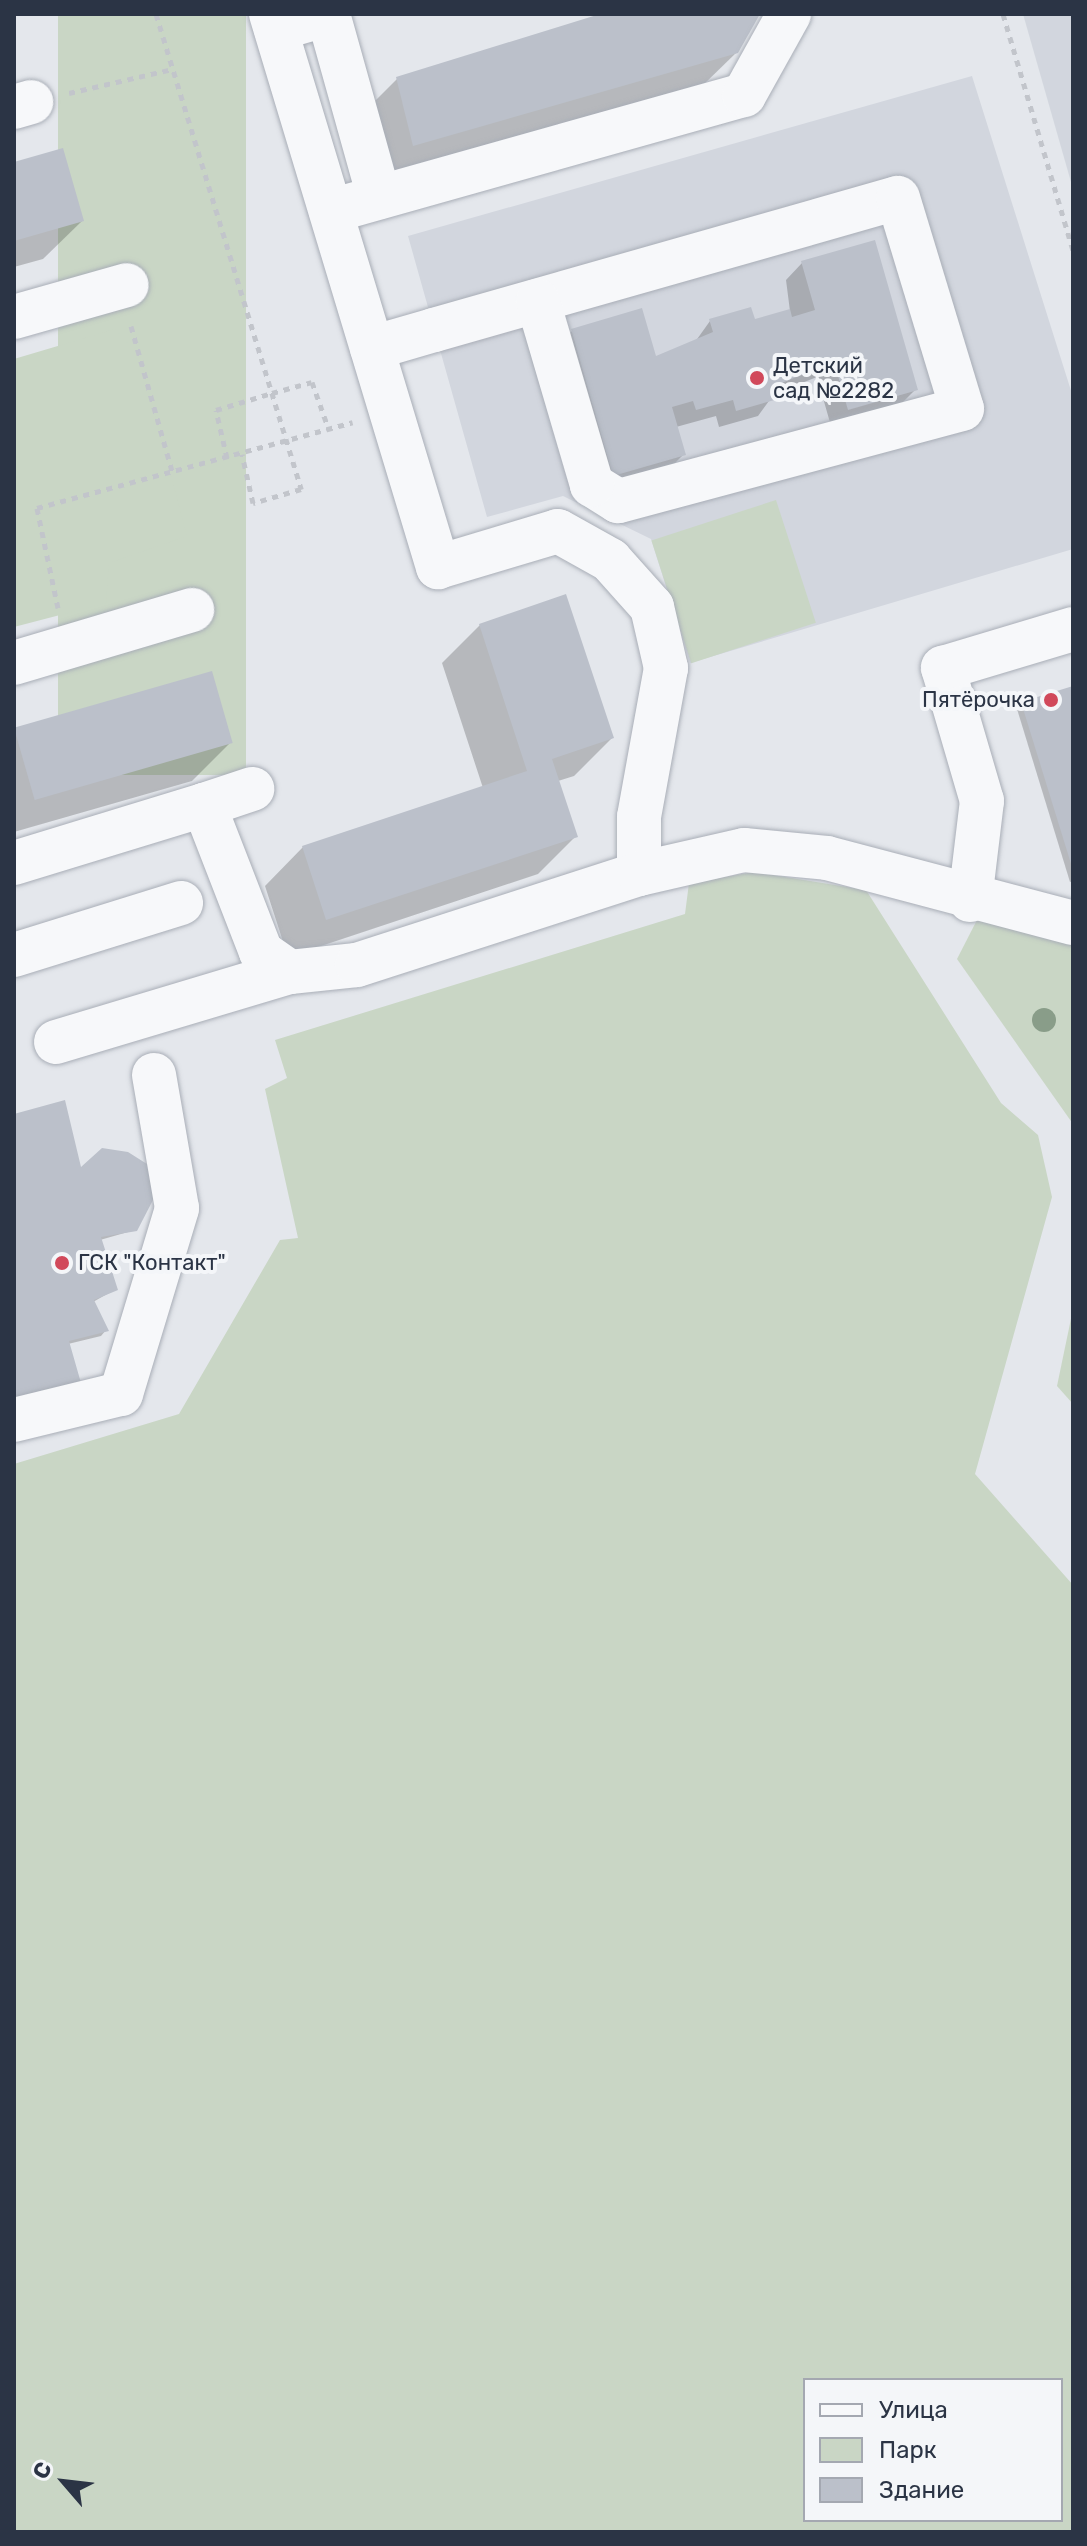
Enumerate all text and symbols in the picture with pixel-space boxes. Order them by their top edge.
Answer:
place label: Детский сад №2282 [773,352,894,404]
marker: Детский сад №2282 [748,369,766,387]
place label: Пятёрочка [922,687,1035,713]
marker: Пятёрочка [1042,691,1060,709]
place label: ГСК "Контакт" [78,1250,226,1276]
marker: ГСК "Контакт" [53,1254,71,1272]
legend [803,2378,1063,2522]
text: Улица [879,2396,948,2424]
text: Парк [879,2436,937,2464]
north arrow [24,2442,104,2522]
text: С [27,2457,58,2484]
text: Здание [879,2476,964,2504]

